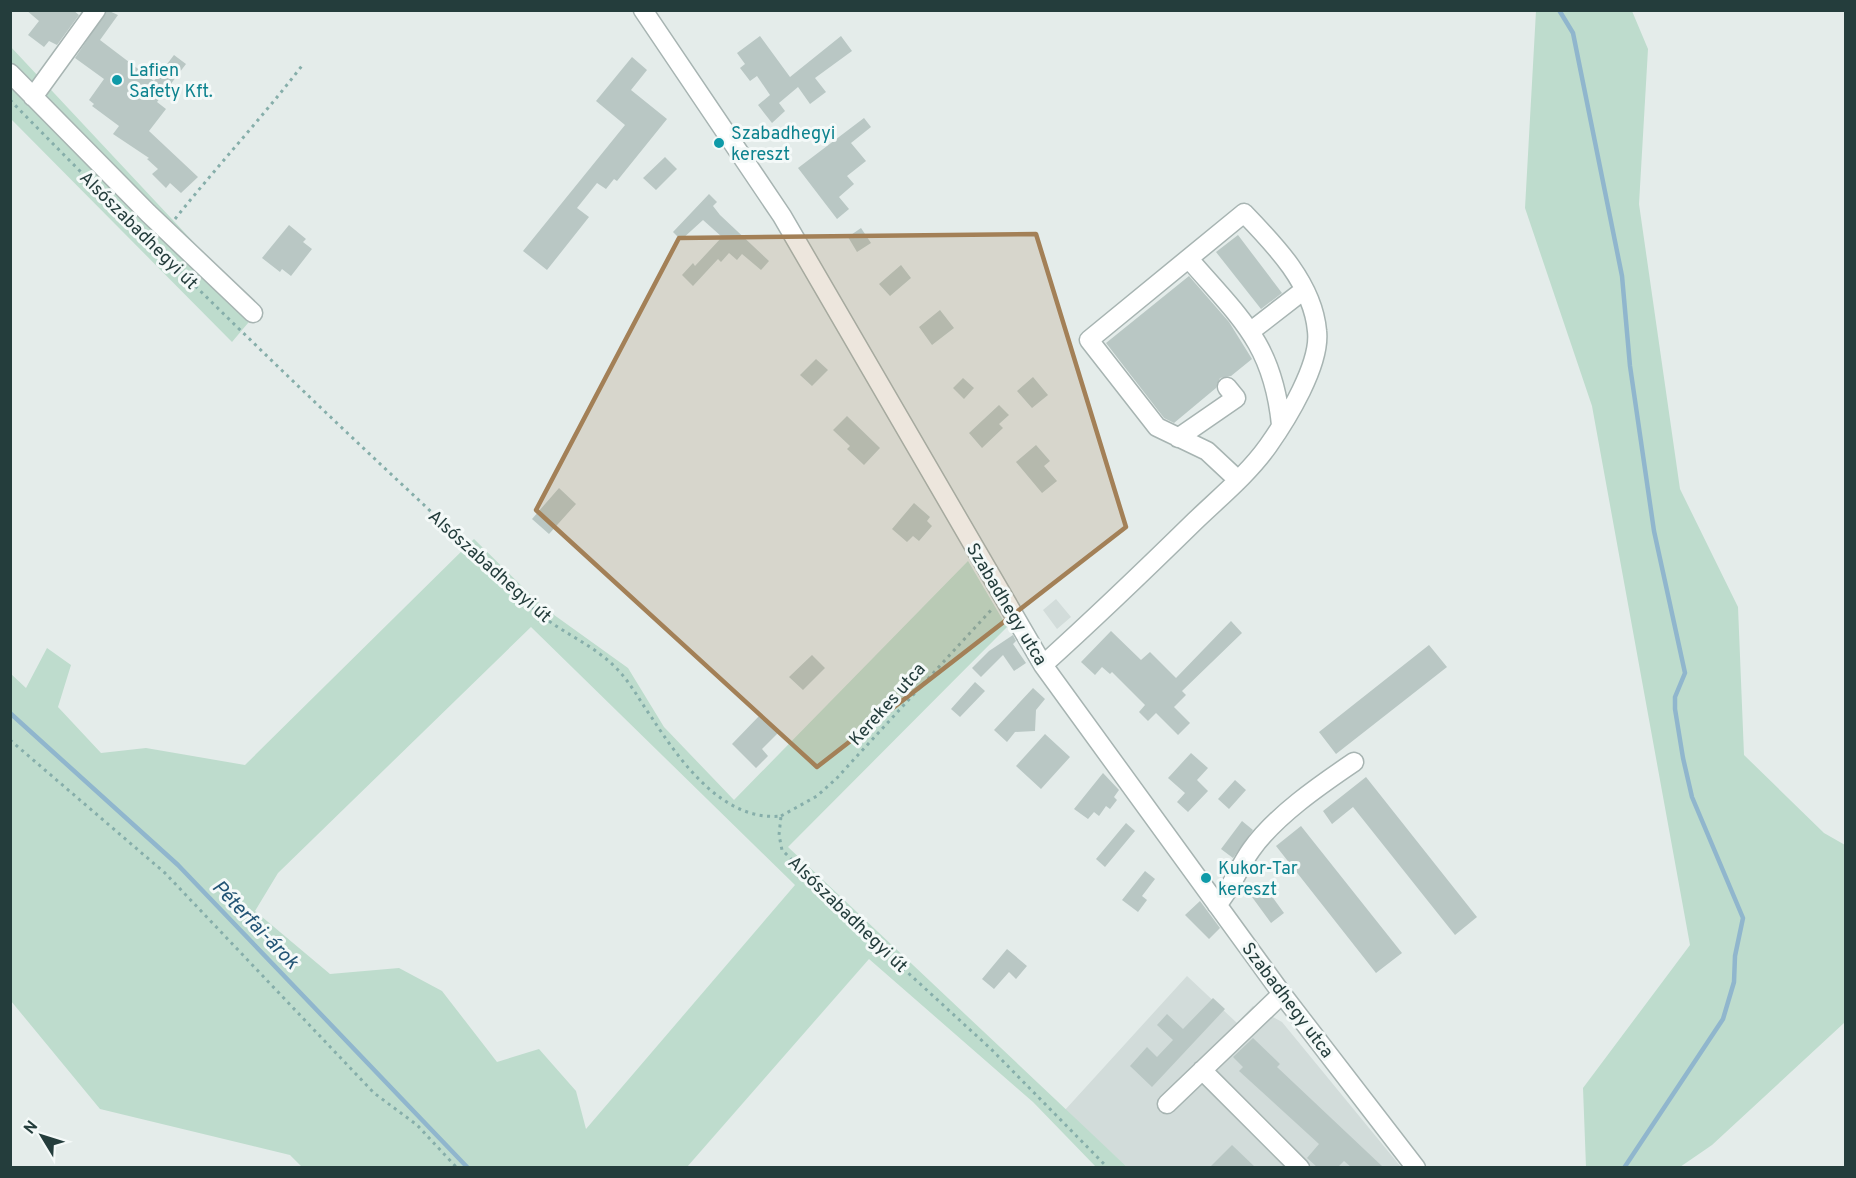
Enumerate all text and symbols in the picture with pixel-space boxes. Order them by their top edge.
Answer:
place label: Lafien Safety Kft. [129,60,213,104]
marker: Lafien Safety Kft. [110,73,124,87]
place label: Szabadhegyi kereszt [731,123,835,167]
marker: Szabadhegyi kereszt [712,136,726,150]
street label: Alsószabadhegyi út [74,167,202,295]
street label: Alsószabadhegyi út [422,506,556,629]
street label: Szabadhegy utca [960,539,1051,670]
street label: Kerekes utca [845,659,931,751]
street label: Alsószabadhegyi út [782,852,912,978]
place label: Kukor-Tar kereszt [1218,858,1298,902]
marker: Kukor-Tar kereszt [1199,871,1213,885]
water label: Péterfai-árok [206,875,304,976]
street label: Szabadhegy utca [1236,938,1338,1063]
north arrow [12,1106,72,1166]
text: N [20,1117,43,1139]

